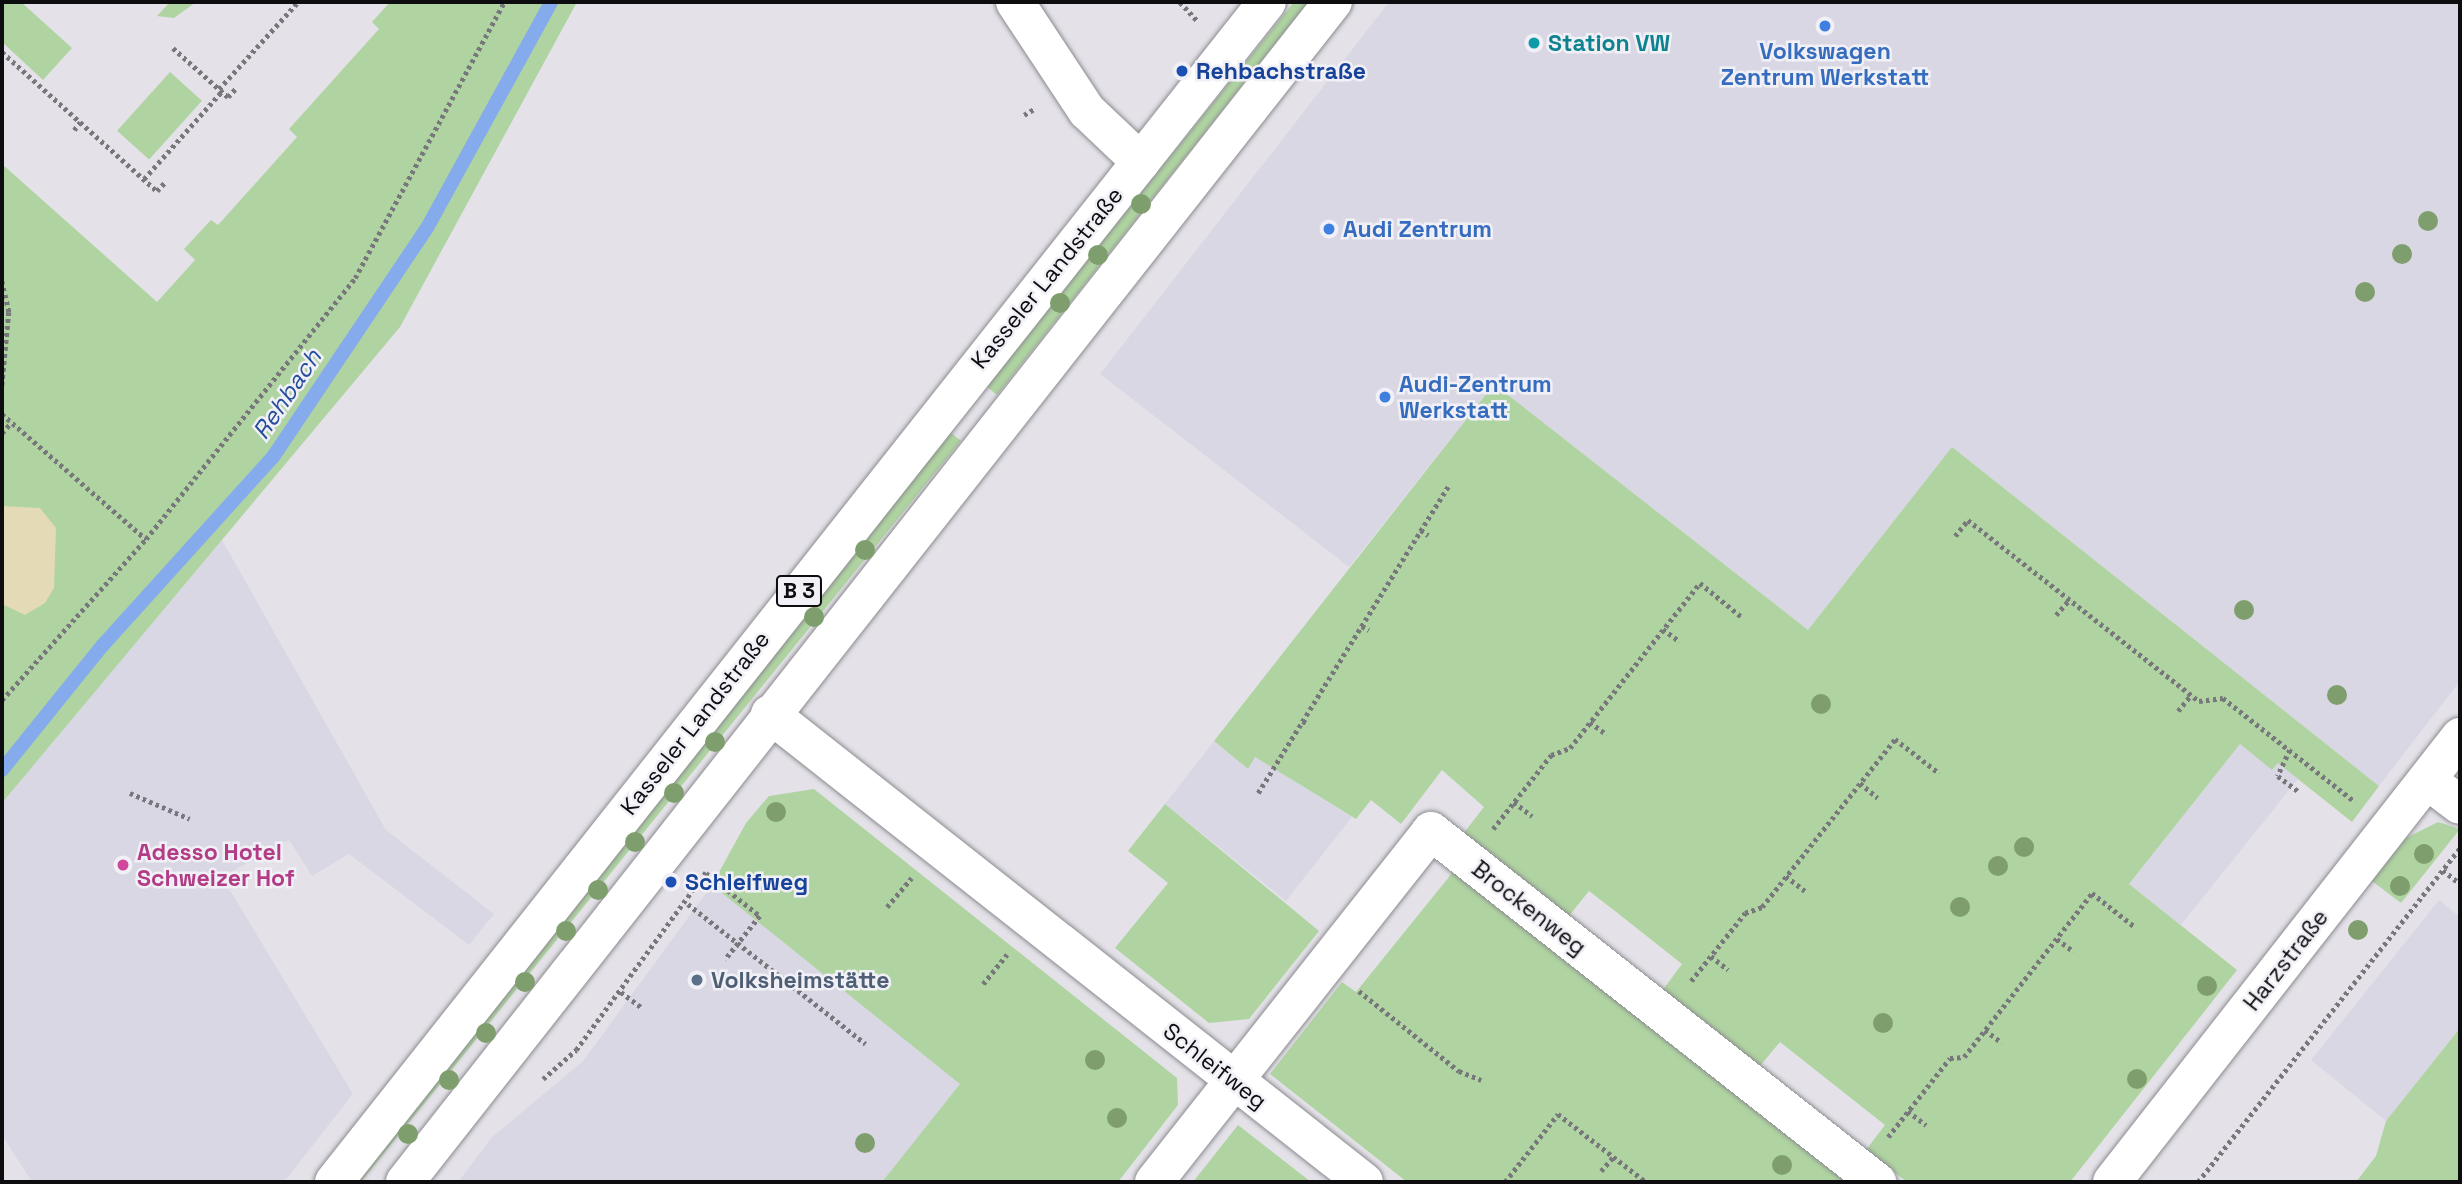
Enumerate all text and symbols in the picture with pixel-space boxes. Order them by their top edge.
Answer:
marker: Volkswagen Zentrum Werkstatt [1817,18,1833,34]
place label: Station VW [1548,29,1670,57]
marker: Station VW [1526,35,1542,51]
place label: Volkswagen Zentrum Werkstatt [1721,37,1929,91]
place label: Rehbachstraße [1196,57,1366,85]
marker: Rehbachstraße [1174,63,1190,79]
street label: Kasseler Landstraße [965,182,1129,374]
place label: Audi Zentrum [1343,215,1492,243]
marker: Audi Zentrum [1321,221,1337,237]
water label: Rehbach [247,344,327,444]
place label: Audi-Zentrum Werkstatt [1399,370,1552,424]
marker: Audi-Zentrum Werkstatt [1377,389,1393,405]
road number: B 3 [774,574,824,608]
street label: Kasseler Landstraße [615,626,775,820]
place label: Adesso Hotel Schweizer Hof [137,838,295,892]
street label: Brockenweg [1466,855,1592,961]
marker: Adesso Hotel Schweizer Hof [115,857,131,873]
place label: Schleifweg [685,868,808,896]
marker: Schleifweg [663,874,679,890]
street label: Harzstraße [2238,904,2334,1016]
place label: Volksheimstätte [711,966,889,994]
marker: Volksheimstätte [689,972,705,988]
street label: Schleifweg [1158,1017,1272,1115]

